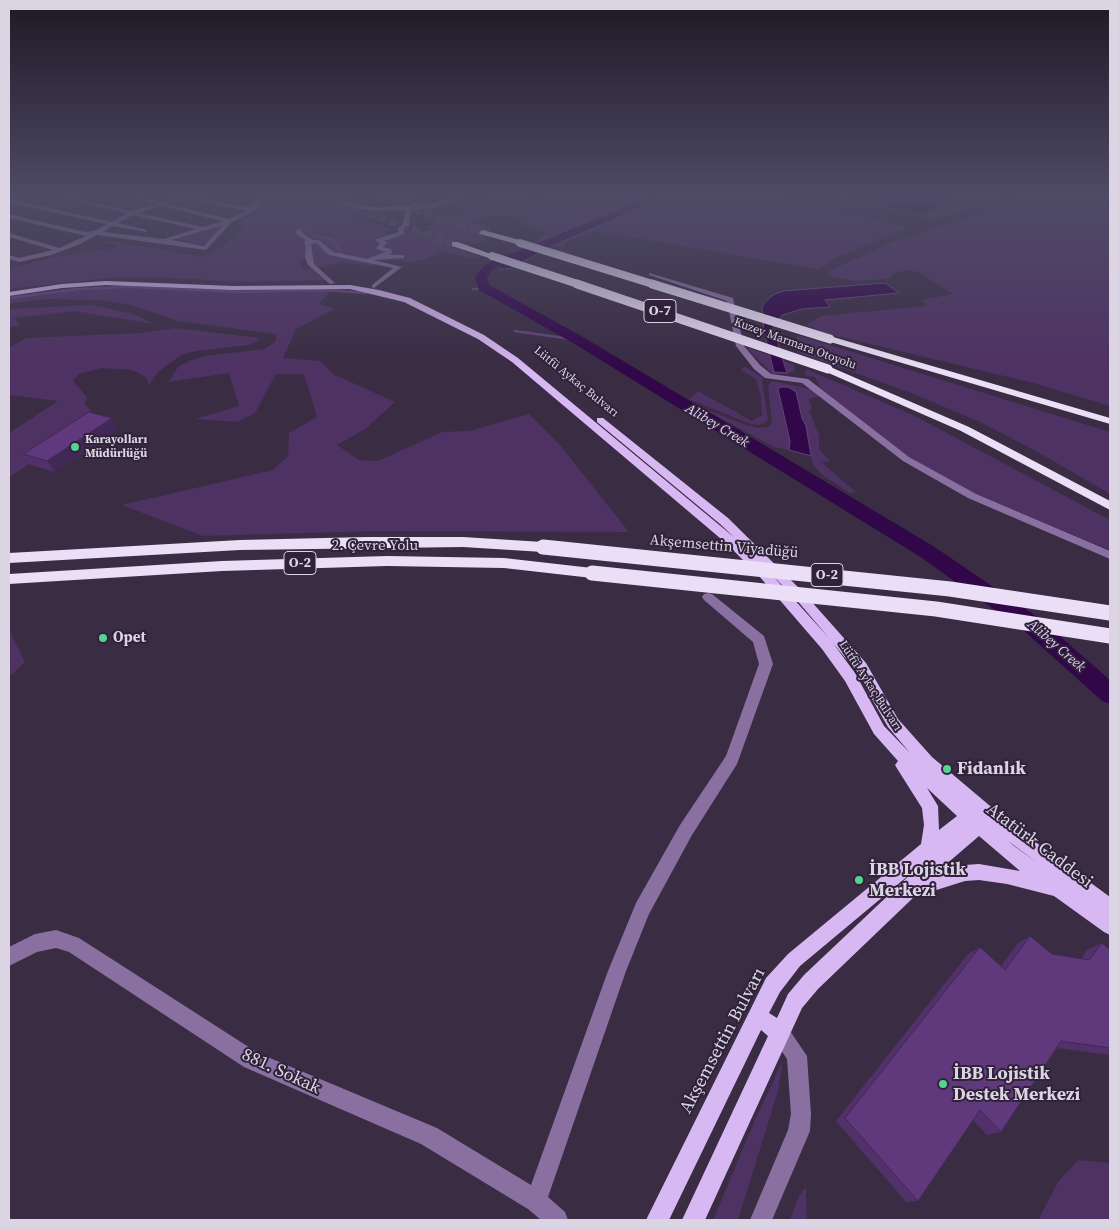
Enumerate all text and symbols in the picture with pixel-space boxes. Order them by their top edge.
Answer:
road number: O-7 [644,300,676,322]
street label: Kuzey Marmara Otoyolu [732,315,858,373]
street label: Lütfü Aykaç Bulvarı [531,343,621,421]
water label: Alibey Creek [682,400,752,452]
place label: Karayolları Müdürlüğü [85,433,147,461]
marker: Karayolları Müdürlüğü [69,441,81,453]
street label: Akşemsettin Viyadüğü [649,532,799,562]
street label: 2. Çevre Yolu [332,537,418,555]
road number: O-2 [284,552,316,574]
road number: O-2 [811,564,843,586]
water label: Alibey Creek [1024,616,1088,676]
place label: Opet [113,629,146,647]
marker: Opet [97,632,109,644]
street label: Lütfü Aykaç Bulvarı [835,638,905,734]
place label: Fidanlık [957,758,1026,780]
marker: Fidanlık [941,763,953,775]
street label: Atatürk Caddesi [982,799,1096,893]
place label: İBB Lojistik Merkezi [869,859,966,902]
marker: İBB Lojistik Merkezi [853,874,865,886]
street label: Akşemsettin Bulvarı [676,965,770,1117]
street label: 881. Sokak [238,1044,324,1100]
place label: İBB Lojistik Destek Merkezi [953,1063,1080,1106]
marker: İBB Lojistik Destek Merkezi [937,1078,949,1090]

